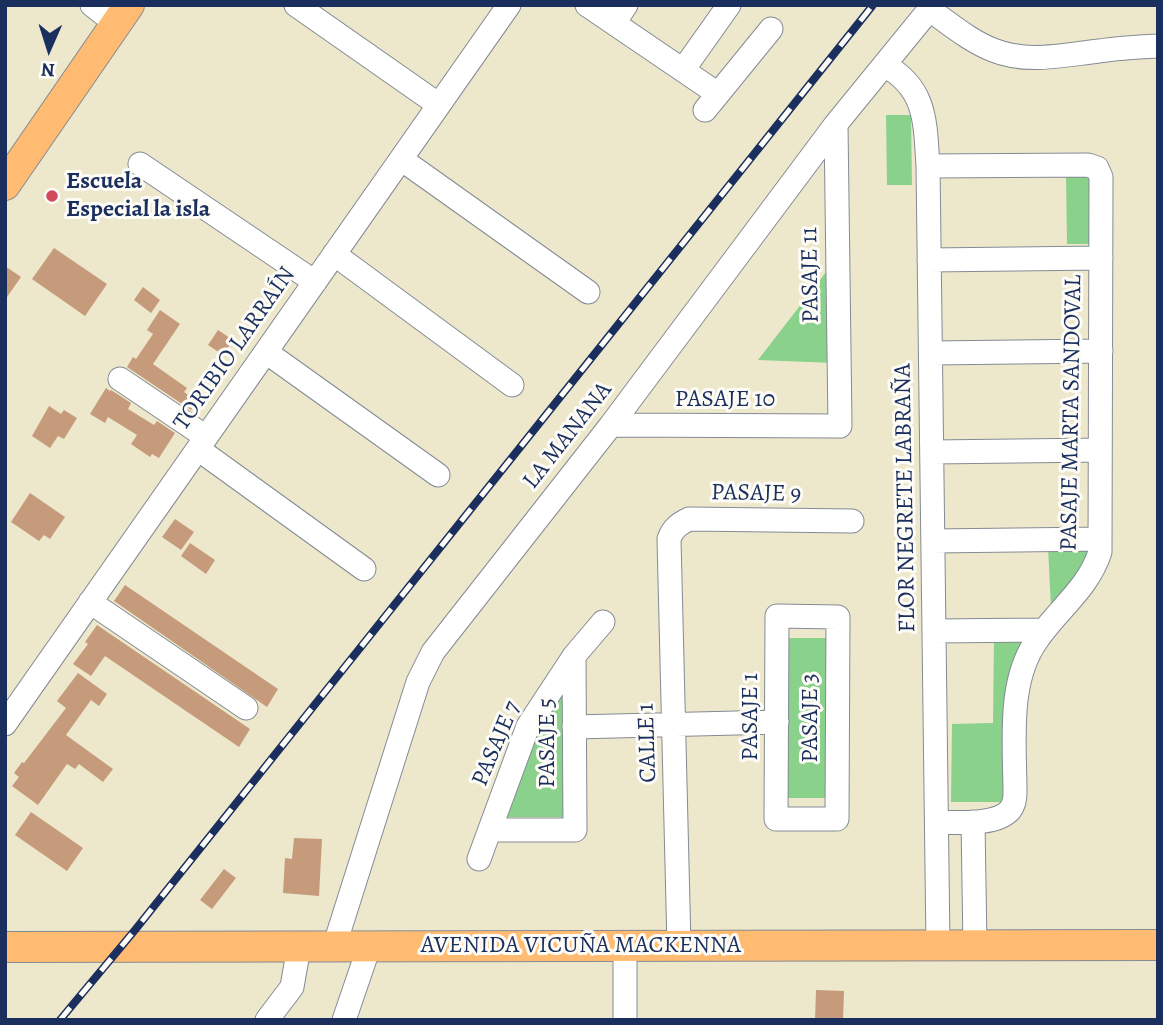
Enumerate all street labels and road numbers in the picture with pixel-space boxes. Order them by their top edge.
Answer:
street label: PASAJE 11 [796,227,826,323]
street label: TORIBIO LARRAÍN [168,262,302,436]
street label: PASAJE MARTA SANDOVAL [1055,275,1089,551]
street label: FLOR NEGRETE LABRAÑA [889,363,923,633]
street label: LA MANANA [517,377,619,495]
street label: PASAJE 10 [675,386,775,414]
street label: PASAJE 9 [710,479,802,509]
street label: PASAJE 1 [737,673,765,761]
street label: PASAJE 3 [797,673,825,763]
street label: PASAJE 7 [466,697,528,791]
street label: PASAJE 5 [534,698,562,788]
street label: CALLE 1 [632,703,664,783]
street label: AVENIDA VICUÑA MACKENNA [421,932,741,960]

